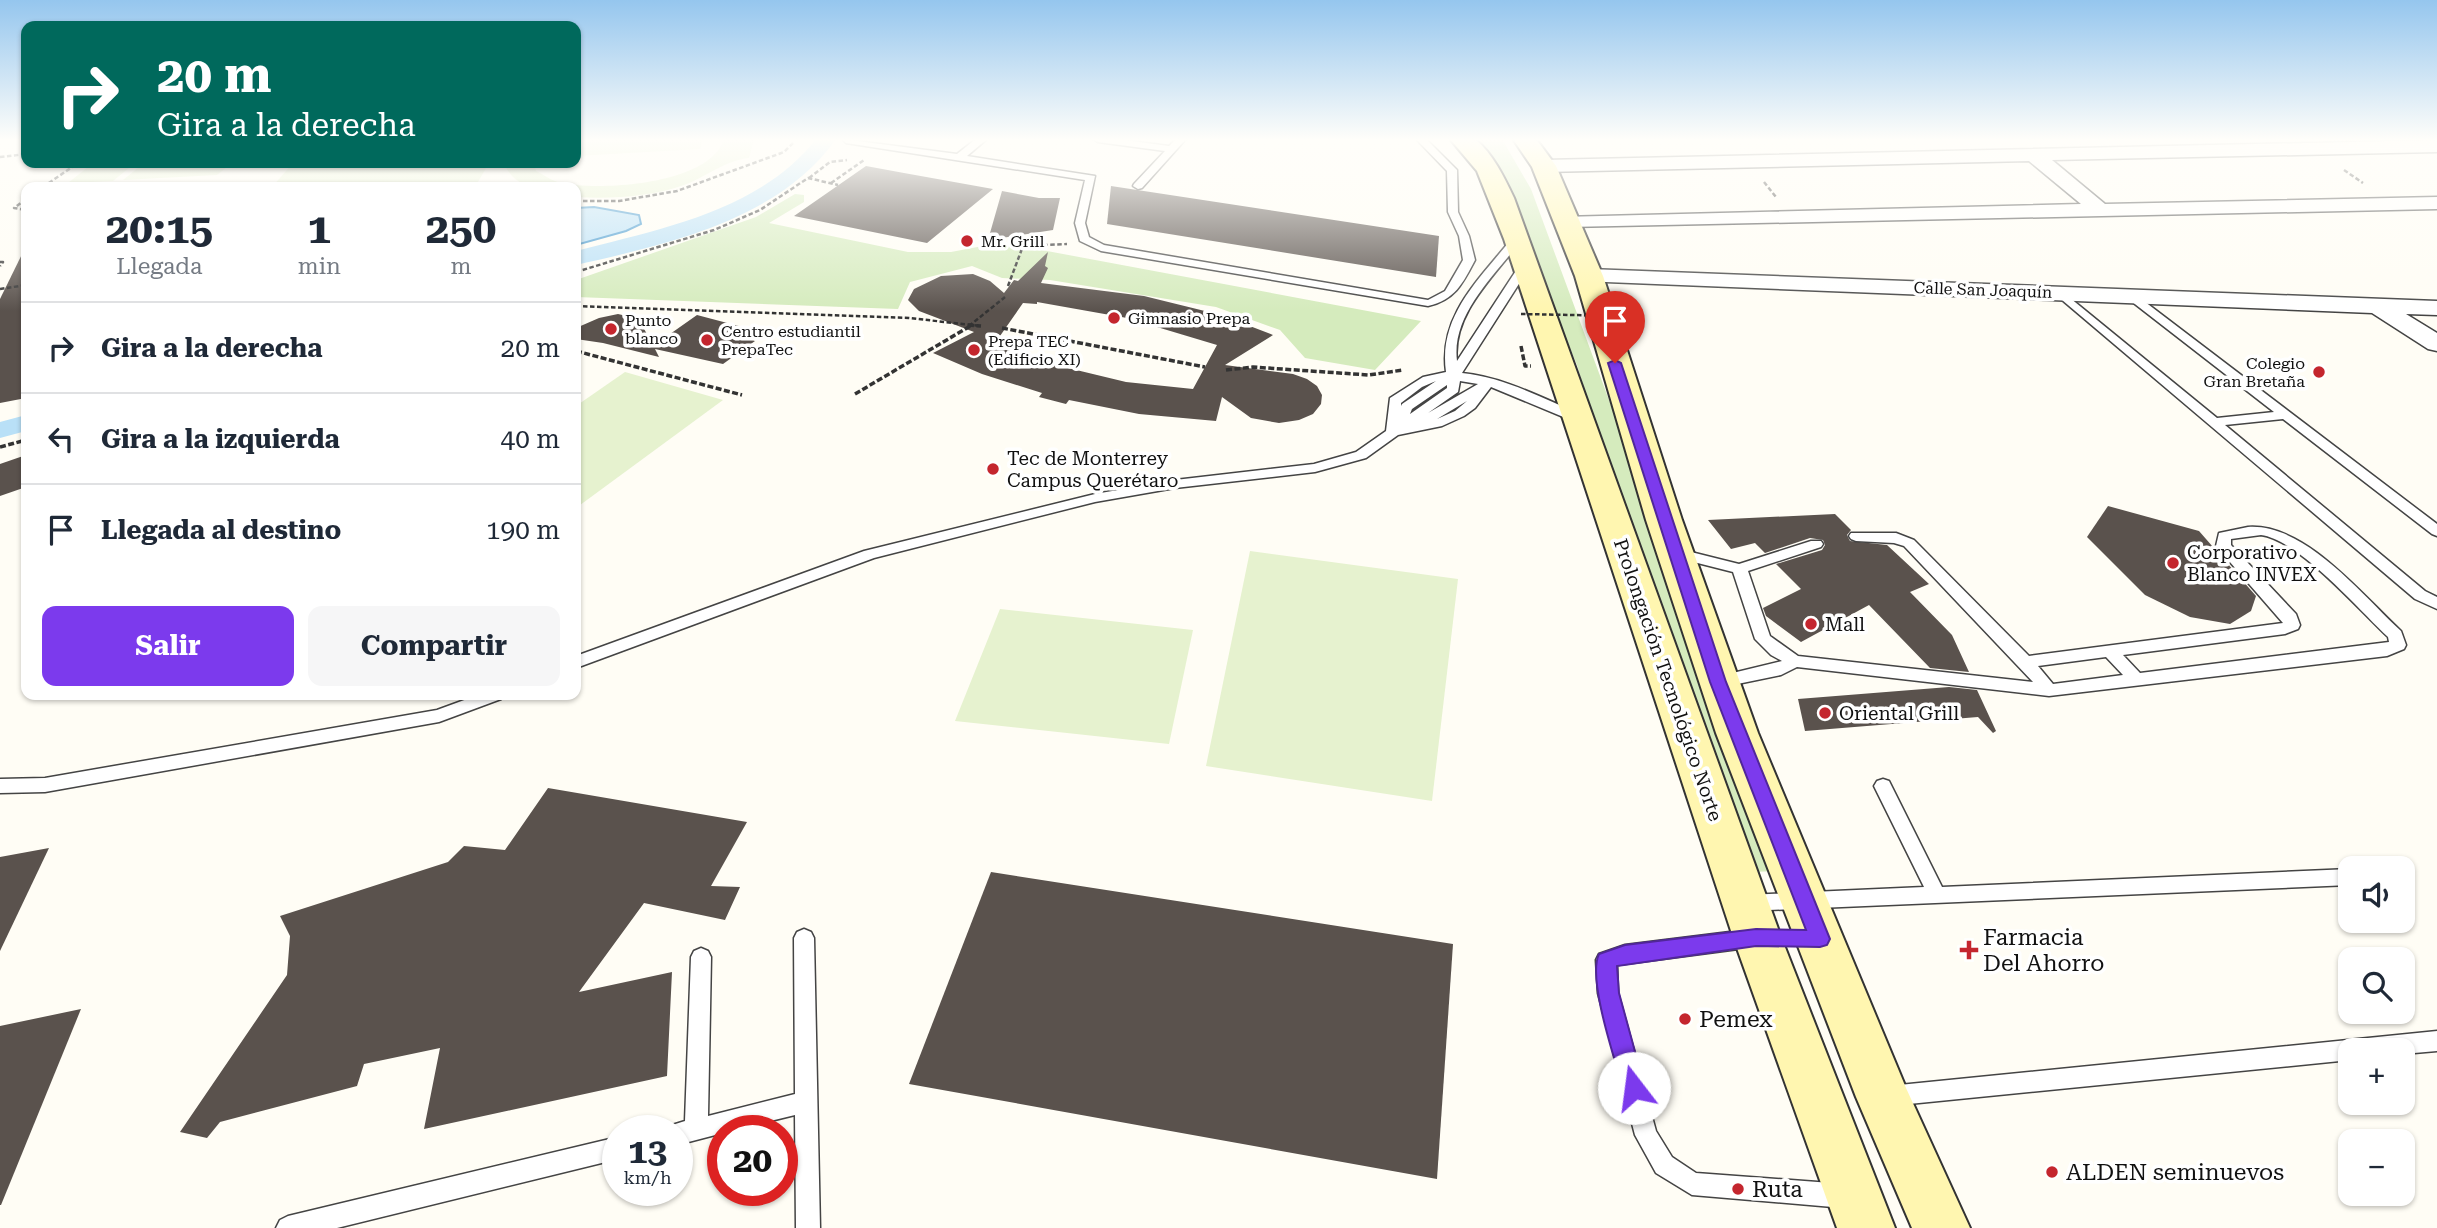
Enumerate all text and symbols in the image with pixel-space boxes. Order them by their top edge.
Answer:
text: 20 m [157,47,272,104]
icon: right [42,49,133,140]
text: Gira a la derecha [157,106,416,144]
text: 20:15 [106,204,213,253]
text: 1 [308,204,331,253]
text: 250 [426,204,496,253]
place label: Mr. Grill [981,232,1044,251]
marker: Mr. Grill [959,233,975,249]
text: Llegada [116,253,202,280]
text: min [298,253,341,280]
text: m [450,253,471,280]
street label: Calle San Joaquín [1913,278,2053,302]
pin [1585,291,1645,363]
icon: arrive [1596,302,1634,340]
place label: Gimnasio Prepa [1128,309,1250,328]
marker: Gimnasio Prepa [1106,310,1122,326]
place label: Punto blanco [625,311,678,348]
marker: Punto blanco [603,321,619,337]
place label: Centro estudiantil PrepaTec [721,322,861,359]
icon: right [42,329,80,367]
marker: Centro estudiantil PrepaTec [699,332,715,348]
place label: Prepa TEC (Edificio XI) [988,332,1081,369]
text: Gira a la derecha [101,333,322,363]
text: 20 m [501,333,560,363]
marker: Prepa TEC (Edificio XI) [966,342,982,358]
place label: Colegio Gran Bretaña [2204,354,2305,391]
marker: Colegio Gran Bretaña [2311,364,2327,380]
icon: left [42,420,80,458]
text: Gira a la izquierda [101,424,340,454]
text: 40 m [501,424,560,454]
place label: Tec de Monterrey Campus Querétaro [1007,447,1178,492]
marker: Tec de Monterrey Campus Querétaro [985,461,1001,477]
icon: arrive [42,511,80,549]
text: Llegada al destino [101,515,341,545]
text: 190 m [486,515,560,545]
street label: Prolongación Tecnológico Norte [1609,536,1727,824]
place label: Corporativo Blanco INVEX [2187,541,2317,586]
marker: Corporativo Blanco INVEX [2165,555,2181,571]
button: Salir [42,606,294,686]
button: Compartir [308,606,560,686]
place label: Mall [1825,613,1865,636]
marker: Mall [1803,616,1819,632]
place label: Oriental Grill [1839,702,1959,725]
marker: Oriental Grill [1817,705,1833,721]
map controls [2338,856,2415,1206]
button: sound [2338,856,2415,933]
place label: Farmacia Del Ahorro [1983,924,2104,977]
marker: Farmacia Del Ahorro [1961,942,1977,958]
button: search [2338,947,2415,1024]
place label: Pemex [1699,1006,1773,1033]
marker: Pemex [1677,1011,1693,1027]
button: + [2338,1038,2415,1115]
position arrow [1597,1051,1671,1125]
speed limit sign: 20 [707,1115,798,1206]
button: − [2338,1129,2415,1206]
text: 13 [628,1131,667,1172]
place label: ALDEN seminuevos [2066,1159,2284,1186]
marker: ALDEN seminuevos [2044,1164,2060,1180]
text: km/h [623,1167,672,1188]
place label: Ruta [1752,1176,1803,1203]
marker: Ruta [1730,1181,1746,1197]

